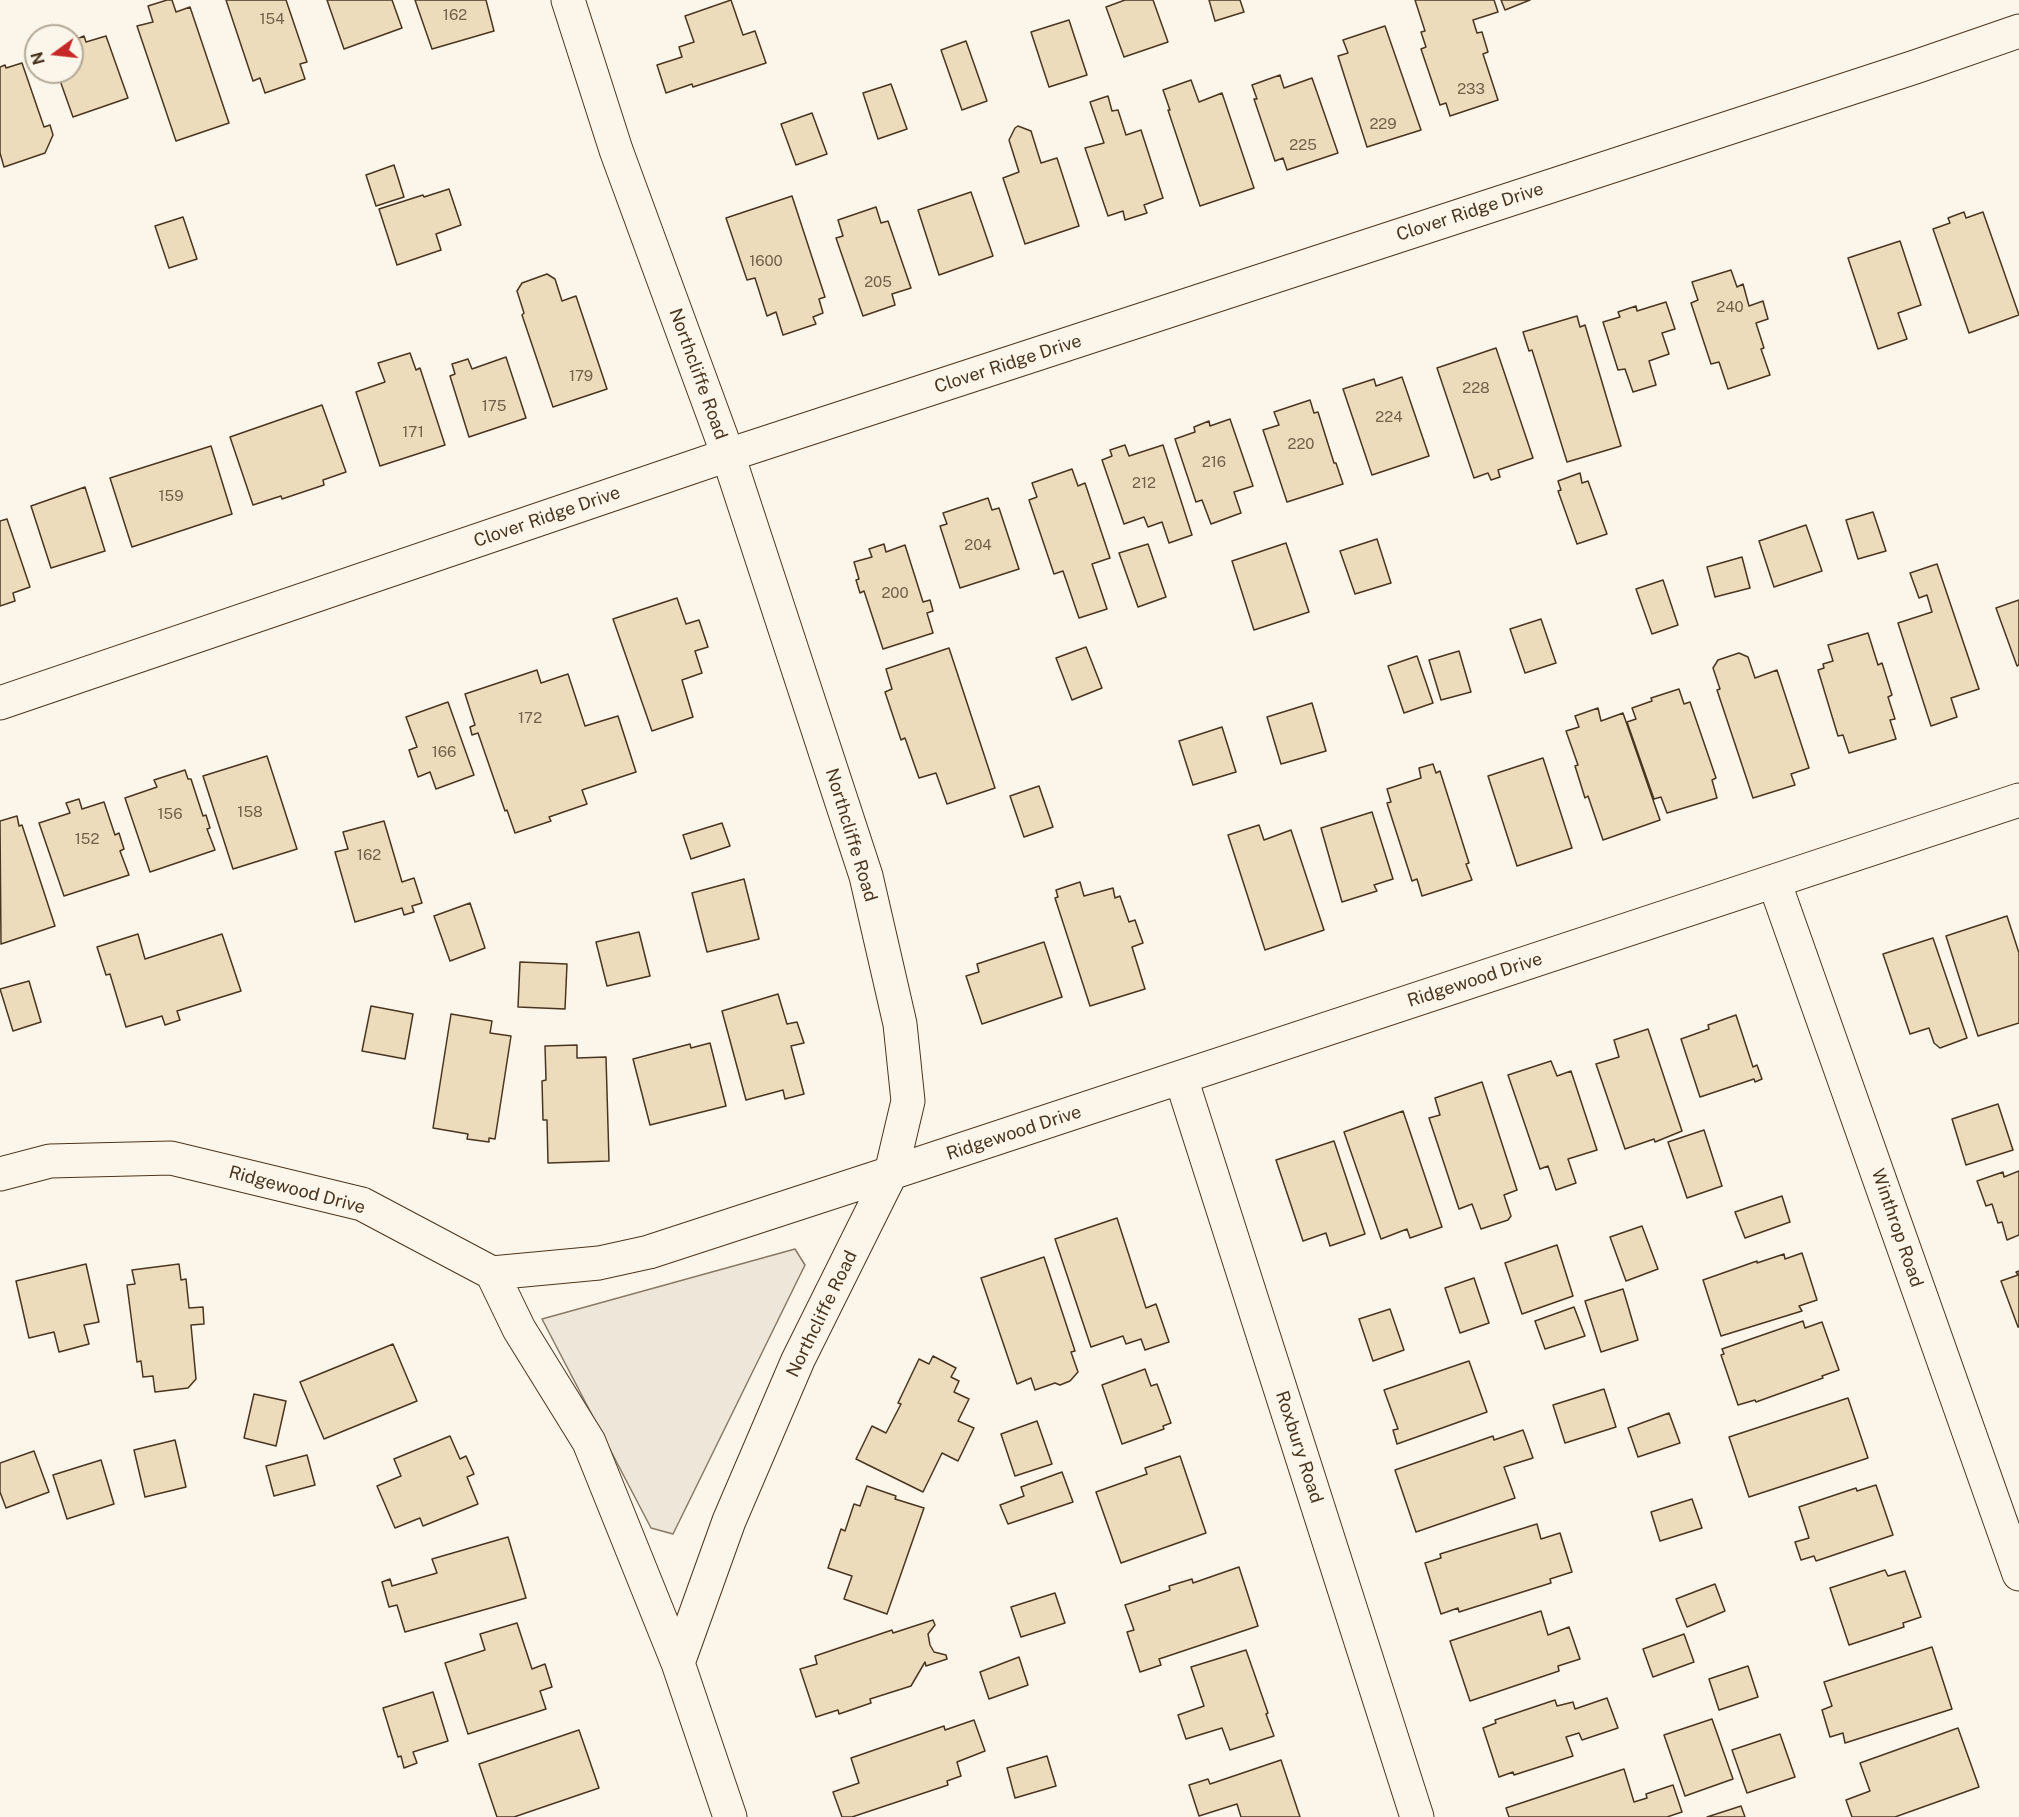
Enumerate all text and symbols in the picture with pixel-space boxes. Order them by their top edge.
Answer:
house number: 162 [443,6,467,24]
house number: 154 [259,10,285,28]
north arrow [24,24,84,84]
text: N [27,50,49,67]
house number: 233 [1457,80,1485,98]
house number: 229 [1369,115,1397,133]
house number: 225 [1289,136,1317,154]
street label: Clover Ridge Drive [1394,178,1546,246]
house number: 1600 [749,252,783,270]
house number: 205 [864,273,892,291]
house number: 240 [1716,298,1744,316]
street label: Northcliffe Road [664,305,732,443]
street label: Clover Ridge Drive [932,330,1084,398]
house number: 179 [569,367,593,385]
house number: 228 [1462,379,1490,397]
house number: 175 [482,397,506,415]
house number: 224 [1375,408,1403,426]
house number: 171 [402,423,424,441]
house number: 220 [1287,435,1315,453]
house number: 216 [1202,453,1226,471]
house number: 212 [1132,474,1156,492]
street label: Clover Ridge Drive [471,482,623,552]
house number: 159 [158,487,184,505]
house number: 204 [964,536,992,554]
house number: 200 [881,584,909,602]
house number: 172 [518,709,542,727]
house number: 166 [432,743,456,761]
street label: Northcliffe Road [820,766,882,904]
house number: 158 [237,803,263,821]
house number: 156 [157,805,183,823]
house number: 152 [75,830,99,848]
house number: 162 [357,846,381,864]
street label: Ridgewood Drive [1405,948,1545,1012]
street label: Ridgewood Drive [944,1101,1084,1165]
street label: Ridgewood Drive [226,1161,368,1219]
street label: Winthrop Road [1867,1166,1927,1290]
street label: Northcliffe Road [782,1247,862,1381]
street label: Roxbury Road [1271,1388,1327,1506]

